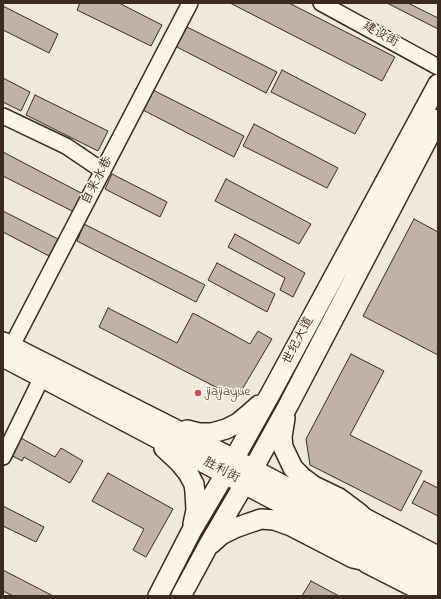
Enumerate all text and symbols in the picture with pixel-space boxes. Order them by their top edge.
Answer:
street label: 建设街 [359,19,401,51]
street label: 自来水巷 [79,154,117,208]
street label: 世纪大道 [280,314,318,368]
place label: jiajiayue [206,385,250,401]
marker: jiajiayue [193,388,203,398]
street label: 胜利街 [200,455,242,487]

